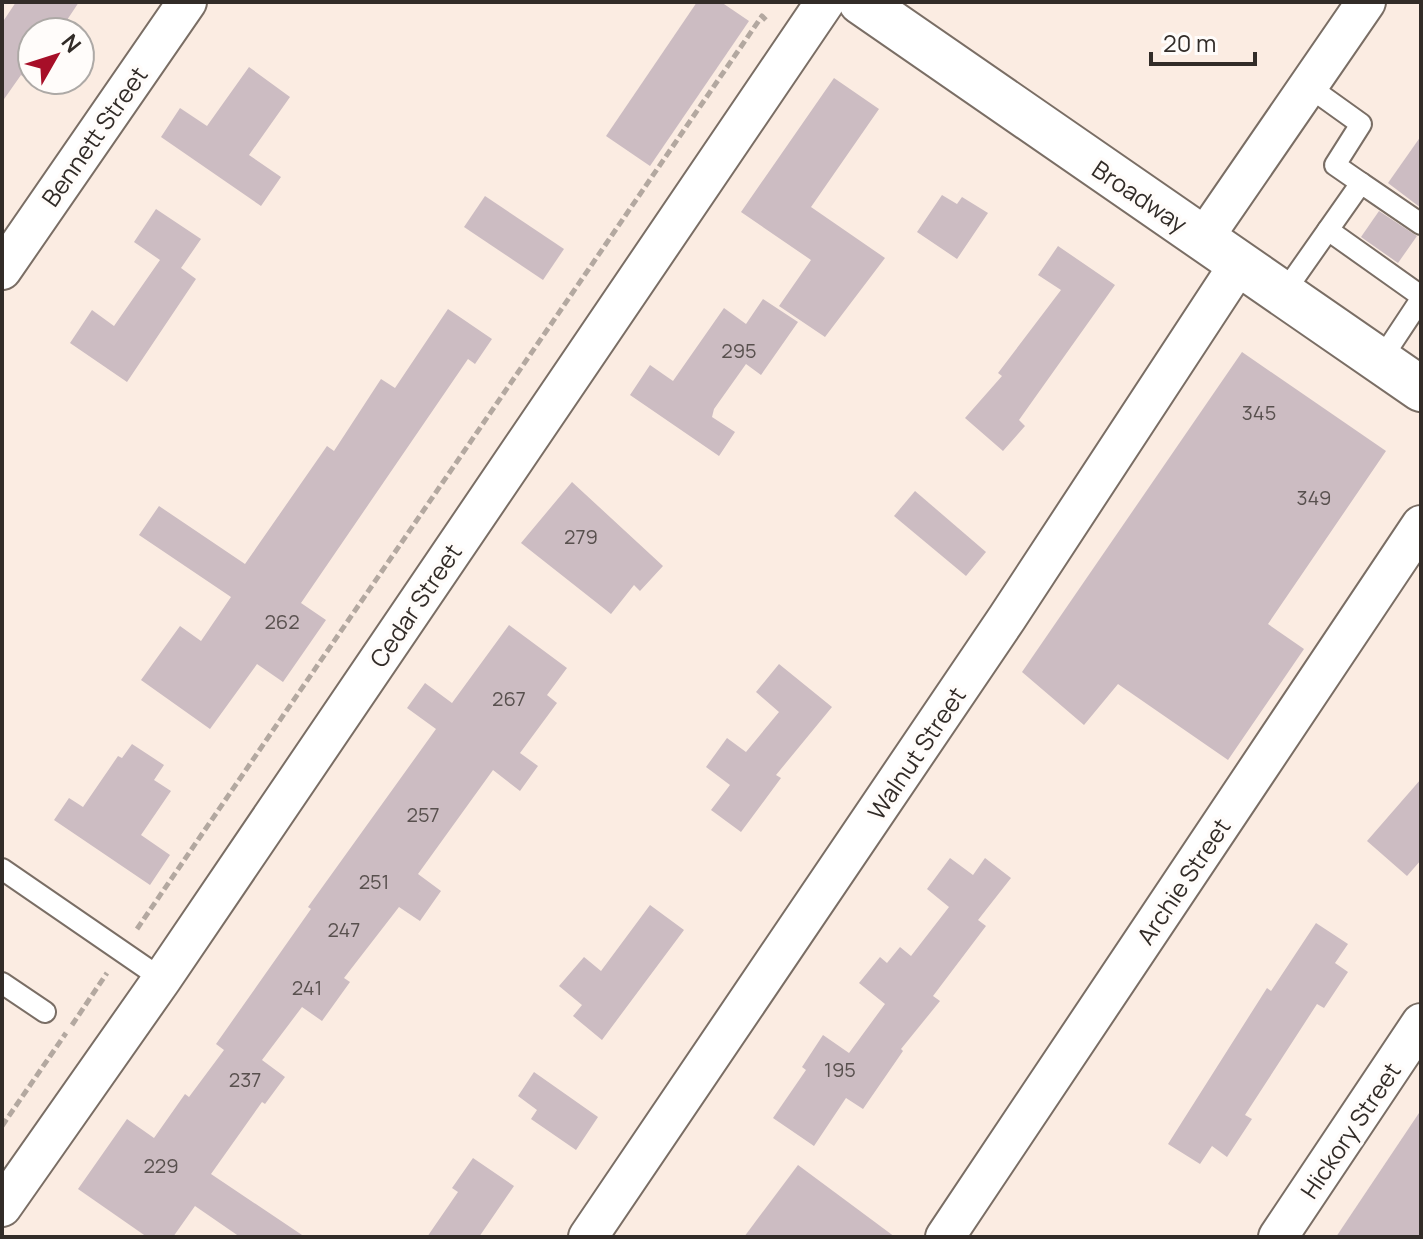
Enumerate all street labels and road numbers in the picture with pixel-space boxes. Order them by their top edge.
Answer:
street label: Bennett Street [33,59,155,213]
street label: Broadway [1086,152,1194,240]
street label: Cedar Street [361,537,469,673]
street label: Walnut Street [859,680,973,826]
street label: Archie Street [1128,811,1238,951]
street label: Hickory Street [1292,1055,1408,1205]

